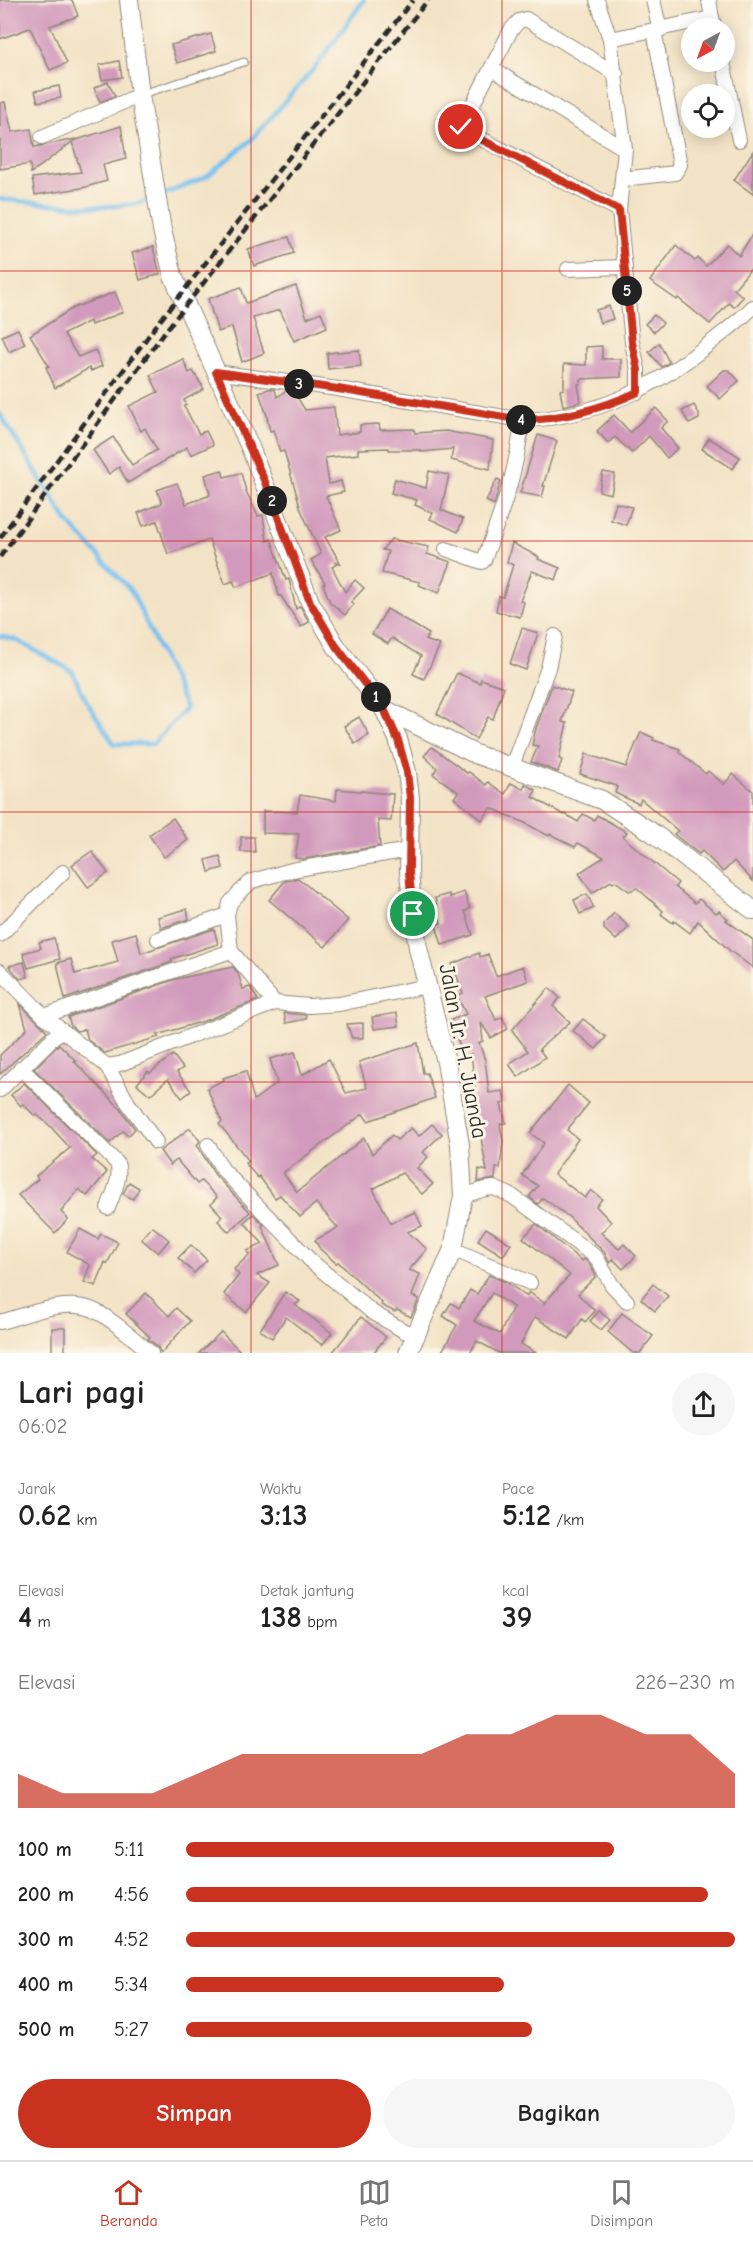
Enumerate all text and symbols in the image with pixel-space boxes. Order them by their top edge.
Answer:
north arrow [681,18,735,72]
map controls [681,18,735,138]
button: locate [681,84,735,138]
pin [435,101,486,152]
icon: check [444,110,477,143]
pin: 5 [612,276,642,306]
text: 5 [623,282,631,300]
pin: 3 [284,369,314,399]
text: 3 [295,375,303,393]
pin: 4 [506,405,536,435]
text: 4 [517,411,525,429]
pin: 2 [257,486,287,516]
text: 2 [268,492,276,510]
pin: 1 [361,682,391,712]
text: 1 [373,688,379,706]
pin [387,888,438,939]
icon: arrive [396,897,429,930]
street label: Jalan Ir. H. Juanda [433,962,493,1141]
text: Lari pagi [18,1373,145,1411]
button: share [672,1373,735,1436]
text: 06:02 [18,1415,67,1438]
text: Jarak [18,1480,56,1498]
text: Waktu [260,1480,302,1498]
text: Pace [502,1480,534,1498]
text: 0.62 [18,1498,71,1533]
text: 3:13 [260,1498,308,1533]
text: 5:12 [502,1498,551,1533]
text: km [71,1511,98,1529]
text: /km [551,1511,584,1529]
text: Elevasi [18,1582,64,1600]
text: Detak jantung [260,1582,355,1600]
text: kcal [502,1582,529,1600]
text: 4 [18,1600,32,1635]
text: 138 [260,1600,302,1635]
text: 39 [502,1600,532,1635]
text: m [32,1613,51,1631]
text: bpm [302,1613,338,1631]
text: Elevasi [18,1671,76,1694]
text: 226–230 m [635,1671,735,1694]
text: 100 m [18,1838,72,1861]
text: 5:11 [114,1838,144,1861]
text: 200 m [18,1883,74,1906]
text: 4:56 [114,1883,149,1906]
text: 300 m [18,1928,74,1951]
text: 4:52 [114,1928,149,1951]
text: 400 m [18,1973,73,1996]
text: 5:34 [114,1973,148,1996]
text: 500 m [18,2018,75,2041]
text: 5:27 [114,2018,148,2041]
button: Simpan [18,2079,371,2148]
button: Bagikan [383,2079,735,2148]
tab: Beranda [100,2176,158,2230]
tab: Peta [358,2176,391,2230]
tab: Disimpan [590,2176,653,2230]

